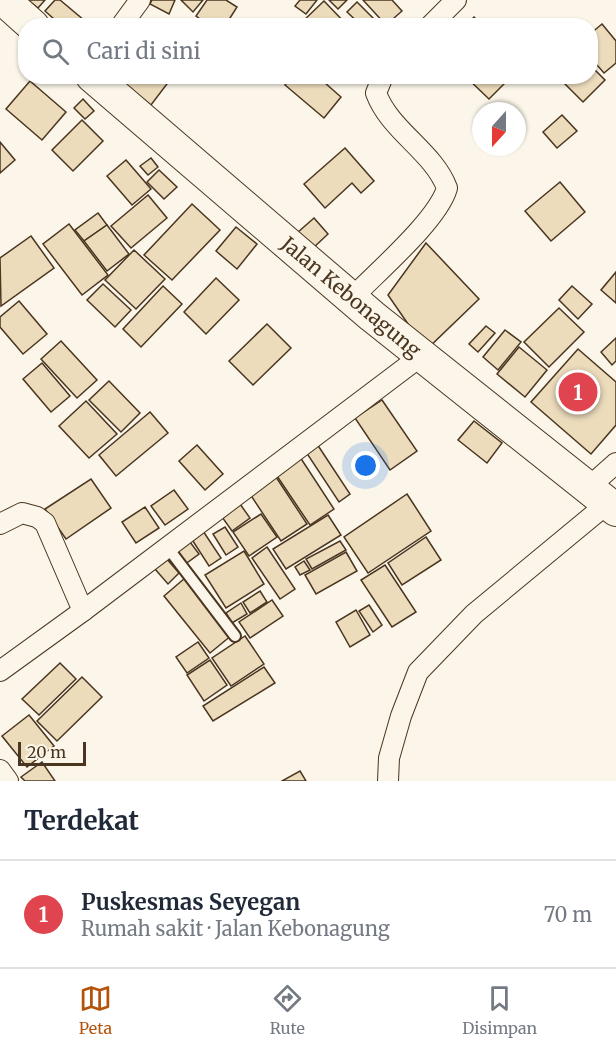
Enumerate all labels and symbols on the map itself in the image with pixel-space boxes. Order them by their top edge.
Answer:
north arrow [472,102,526,156]
street label: Jalan Kebonagung [276,230,426,362]
pin: 1 [558,370,598,414]
your location [351,451,380,480]
scale bar [18,739,86,766]

